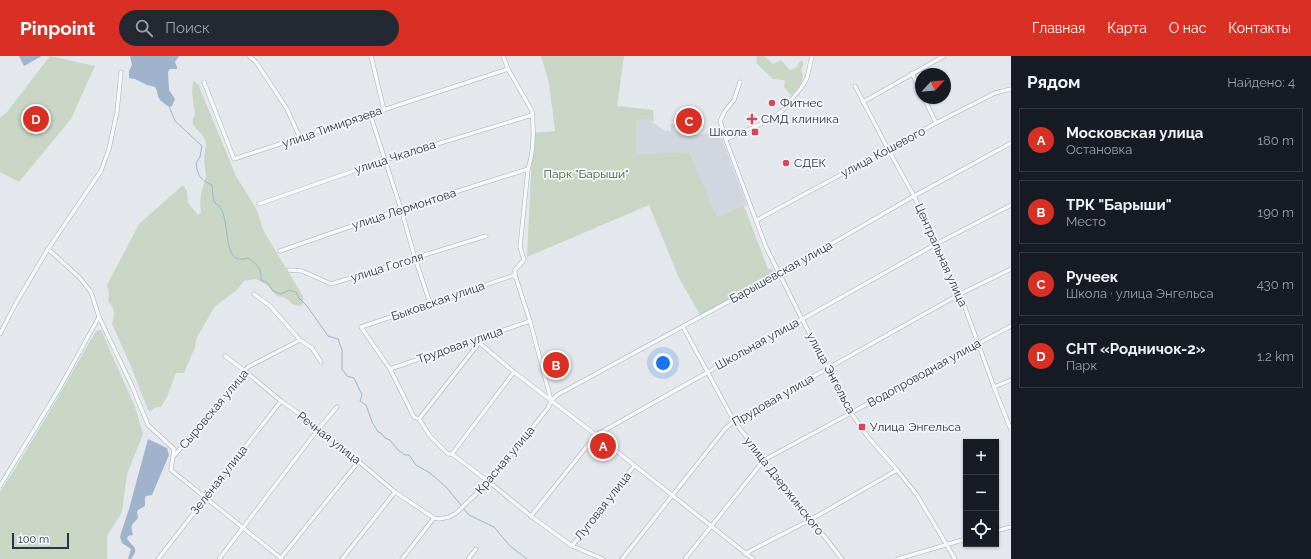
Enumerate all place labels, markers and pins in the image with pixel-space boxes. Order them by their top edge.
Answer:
place label: Фитнес [780,96,824,110]
marker: Фитнес [767,98,777,108]
pin: D [23,104,49,134]
pin: C [676,106,702,136]
place label: СМД клиника [761,112,839,126]
marker: СМД клиника [746,113,758,125]
place label: Школа [709,125,747,139]
marker: Школа [750,127,760,137]
place label: СДЕК [794,156,826,170]
marker: СДЕК [781,158,791,168]
pin: B [543,350,569,380]
place label: Улица Энгельса [870,420,961,434]
marker: Улица Энгельса [857,422,867,432]
pin: A [590,431,616,461]

